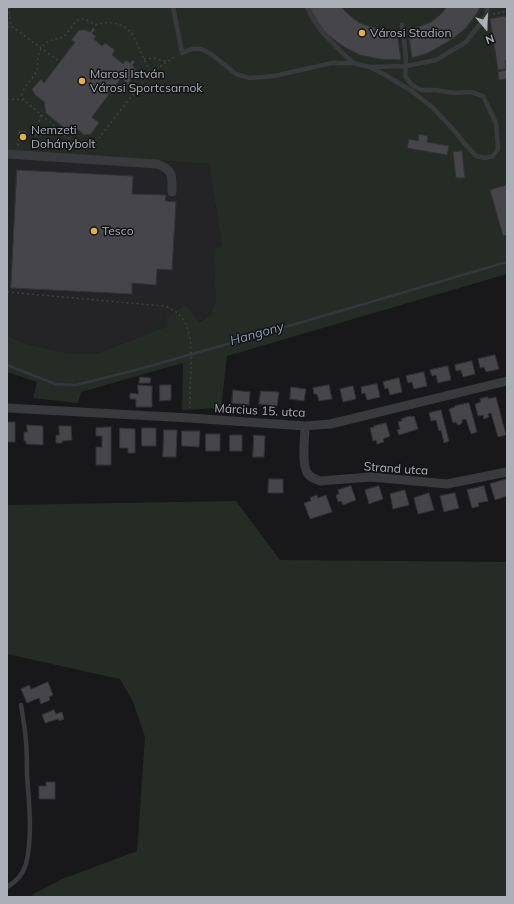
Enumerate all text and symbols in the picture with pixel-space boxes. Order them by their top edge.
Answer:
north arrow [466,8,506,48]
place label: Városi Stadion [370,26,451,40]
marker: Városi Stadion [357,28,367,38]
text: N [484,31,496,47]
place label: Marosi István Városi Sportcsarnok [90,67,202,95]
marker: Marosi István Városi Sportcsarnok [77,76,87,86]
place label: Nemzeti Dohánybolt [31,123,95,151]
marker: Nemzeti Dohánybolt [18,132,28,142]
place label: Tesco [102,224,133,238]
marker: Tesco [89,226,99,236]
water label: Hangony [228,319,286,349]
street label: Március 15. utca [214,401,306,421]
street label: Strand utca [363,460,429,478]

